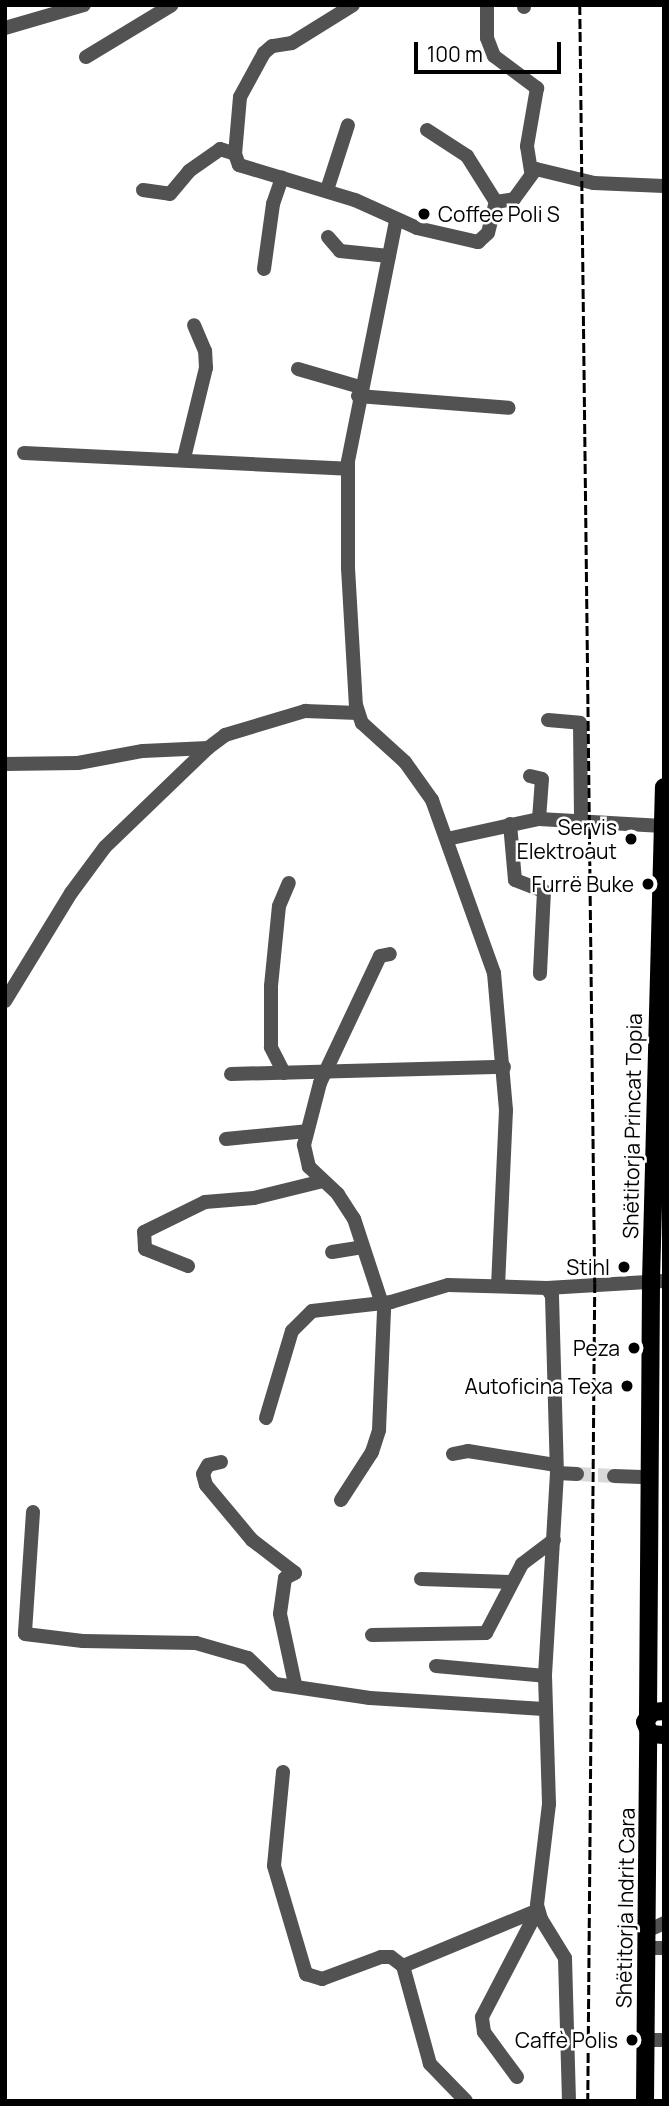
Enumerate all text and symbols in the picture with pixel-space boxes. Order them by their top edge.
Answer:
scale bar [417,28,564,72]
text: 100 m [427,40,483,68]
place label: Coffee Poli S [438,201,560,227]
marker: Coffee Poli S [416,206,432,222]
place label: Servis Elektroaut [517,814,617,864]
marker: Servis Elektroaut [623,831,639,847]
place label: Furrë Buke [532,871,634,897]
marker: Furrë Buke [640,876,656,892]
street label: Shëtitorja Princat Topia [617,1013,647,1239]
place label: Stihl [566,1254,610,1280]
marker: Stihl [616,1259,632,1275]
place label: Peza [573,1335,620,1361]
marker: Peza [626,1340,642,1356]
place label: Autoficina Texa [465,1373,613,1399]
marker: Autoficina Texa [619,1378,635,1394]
street label: Shëtitorja Indrit Cara [611,1808,639,2008]
place label: Caffè Polis [515,2027,618,2053]
marker: Caffè Polis [624,2032,640,2048]

